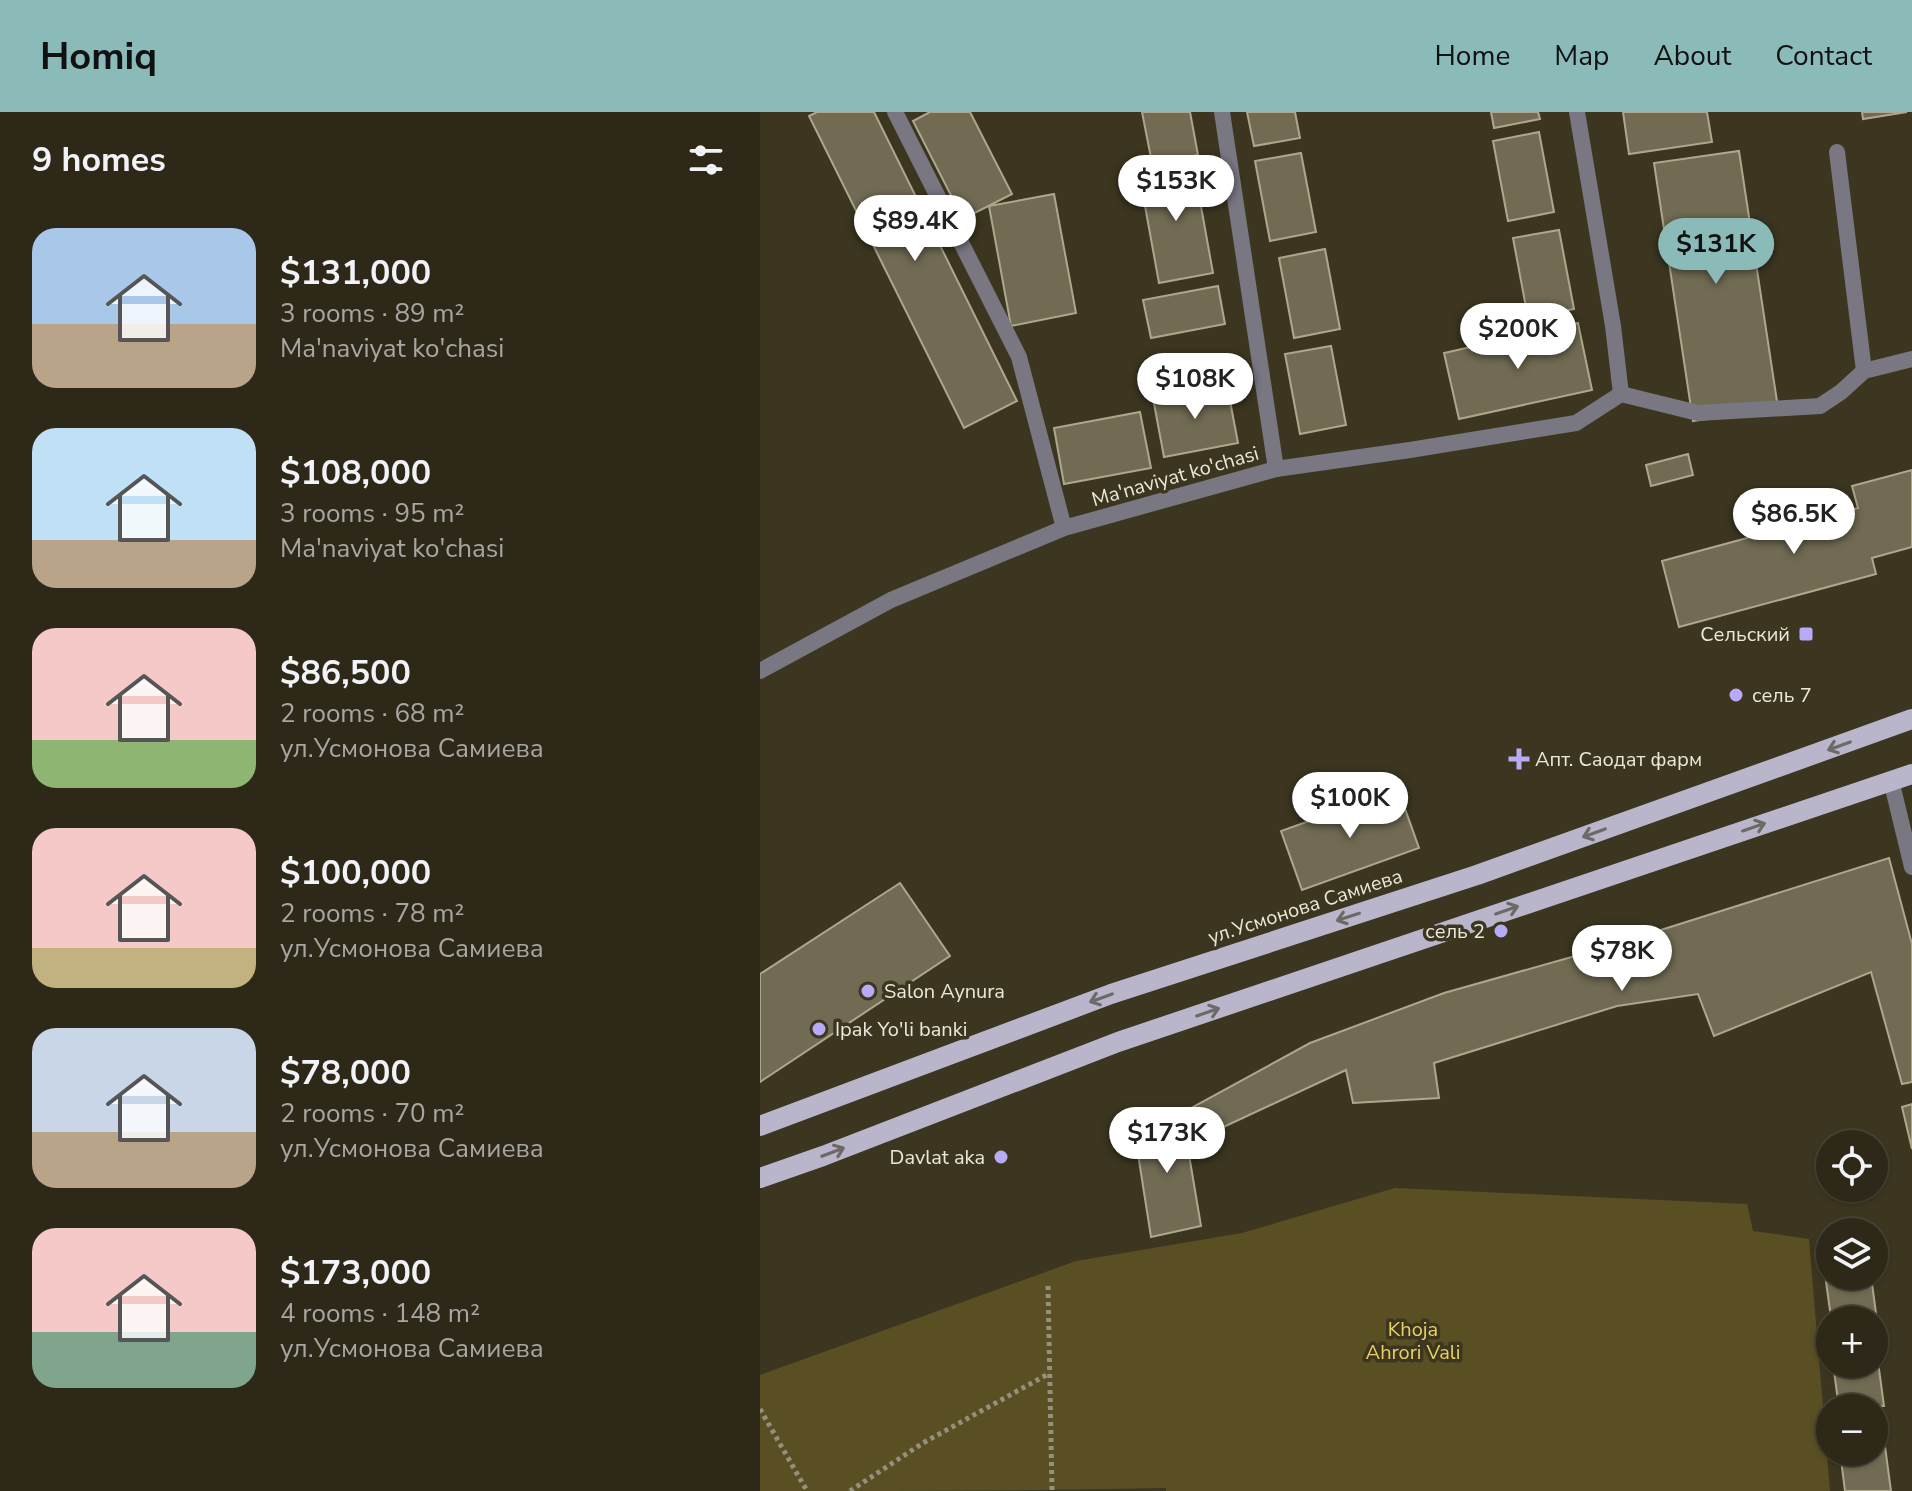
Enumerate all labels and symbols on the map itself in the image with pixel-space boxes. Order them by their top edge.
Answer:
pin: $153K [1120,155,1232,223]
pin: $89.4K [850,195,980,263]
pin: $131K [1660,218,1772,286]
pin: $200K [1462,303,1574,371]
pin: $108K [1139,353,1251,421]
street label: Ma'naviyat ko'chasi [1089,440,1262,513]
pin: $86.5K [1729,488,1859,556]
place label: Сельский [1700,621,1790,648]
marker: Сельский [1797,625,1815,643]
place label: сель 7 [1752,682,1812,709]
marker: сель 7 [1727,686,1745,704]
one-way arrow [1827,740,1852,754]
place label: Апт. Саодат фарм [1535,746,1702,773]
marker: Апт. Саодат фарм [1510,750,1528,768]
pin: $100K [1294,772,1406,840]
one-way arrow [1741,818,1766,833]
one-way arrow [1582,827,1607,842]
street label: ул.Усмонова Самиева [1205,862,1406,951]
one-way arrow [1495,902,1520,917]
one-way arrow [1335,910,1361,925]
place label: сель 2 [1425,918,1485,945]
marker: сель 2 [1492,922,1510,940]
pin: $78K [1575,925,1669,993]
place label: Salon Aynura [884,978,1005,1005]
marker: Salon Aynura [859,982,877,1000]
one-way arrow [1089,992,1114,1006]
one-way arrow [1195,1003,1220,1018]
place label: Ipak Yo'li banki [835,1016,967,1043]
marker: Ipak Yo'li banki [810,1020,828,1038]
pin: $173K [1111,1107,1223,1175]
one-way arrow [821,1144,845,1158]
place label: Davlat aka [890,1144,985,1171]
marker: Davlat aka [992,1148,1010,1166]
park label: Khoja Ahrori Vali [1366,1316,1460,1366]

